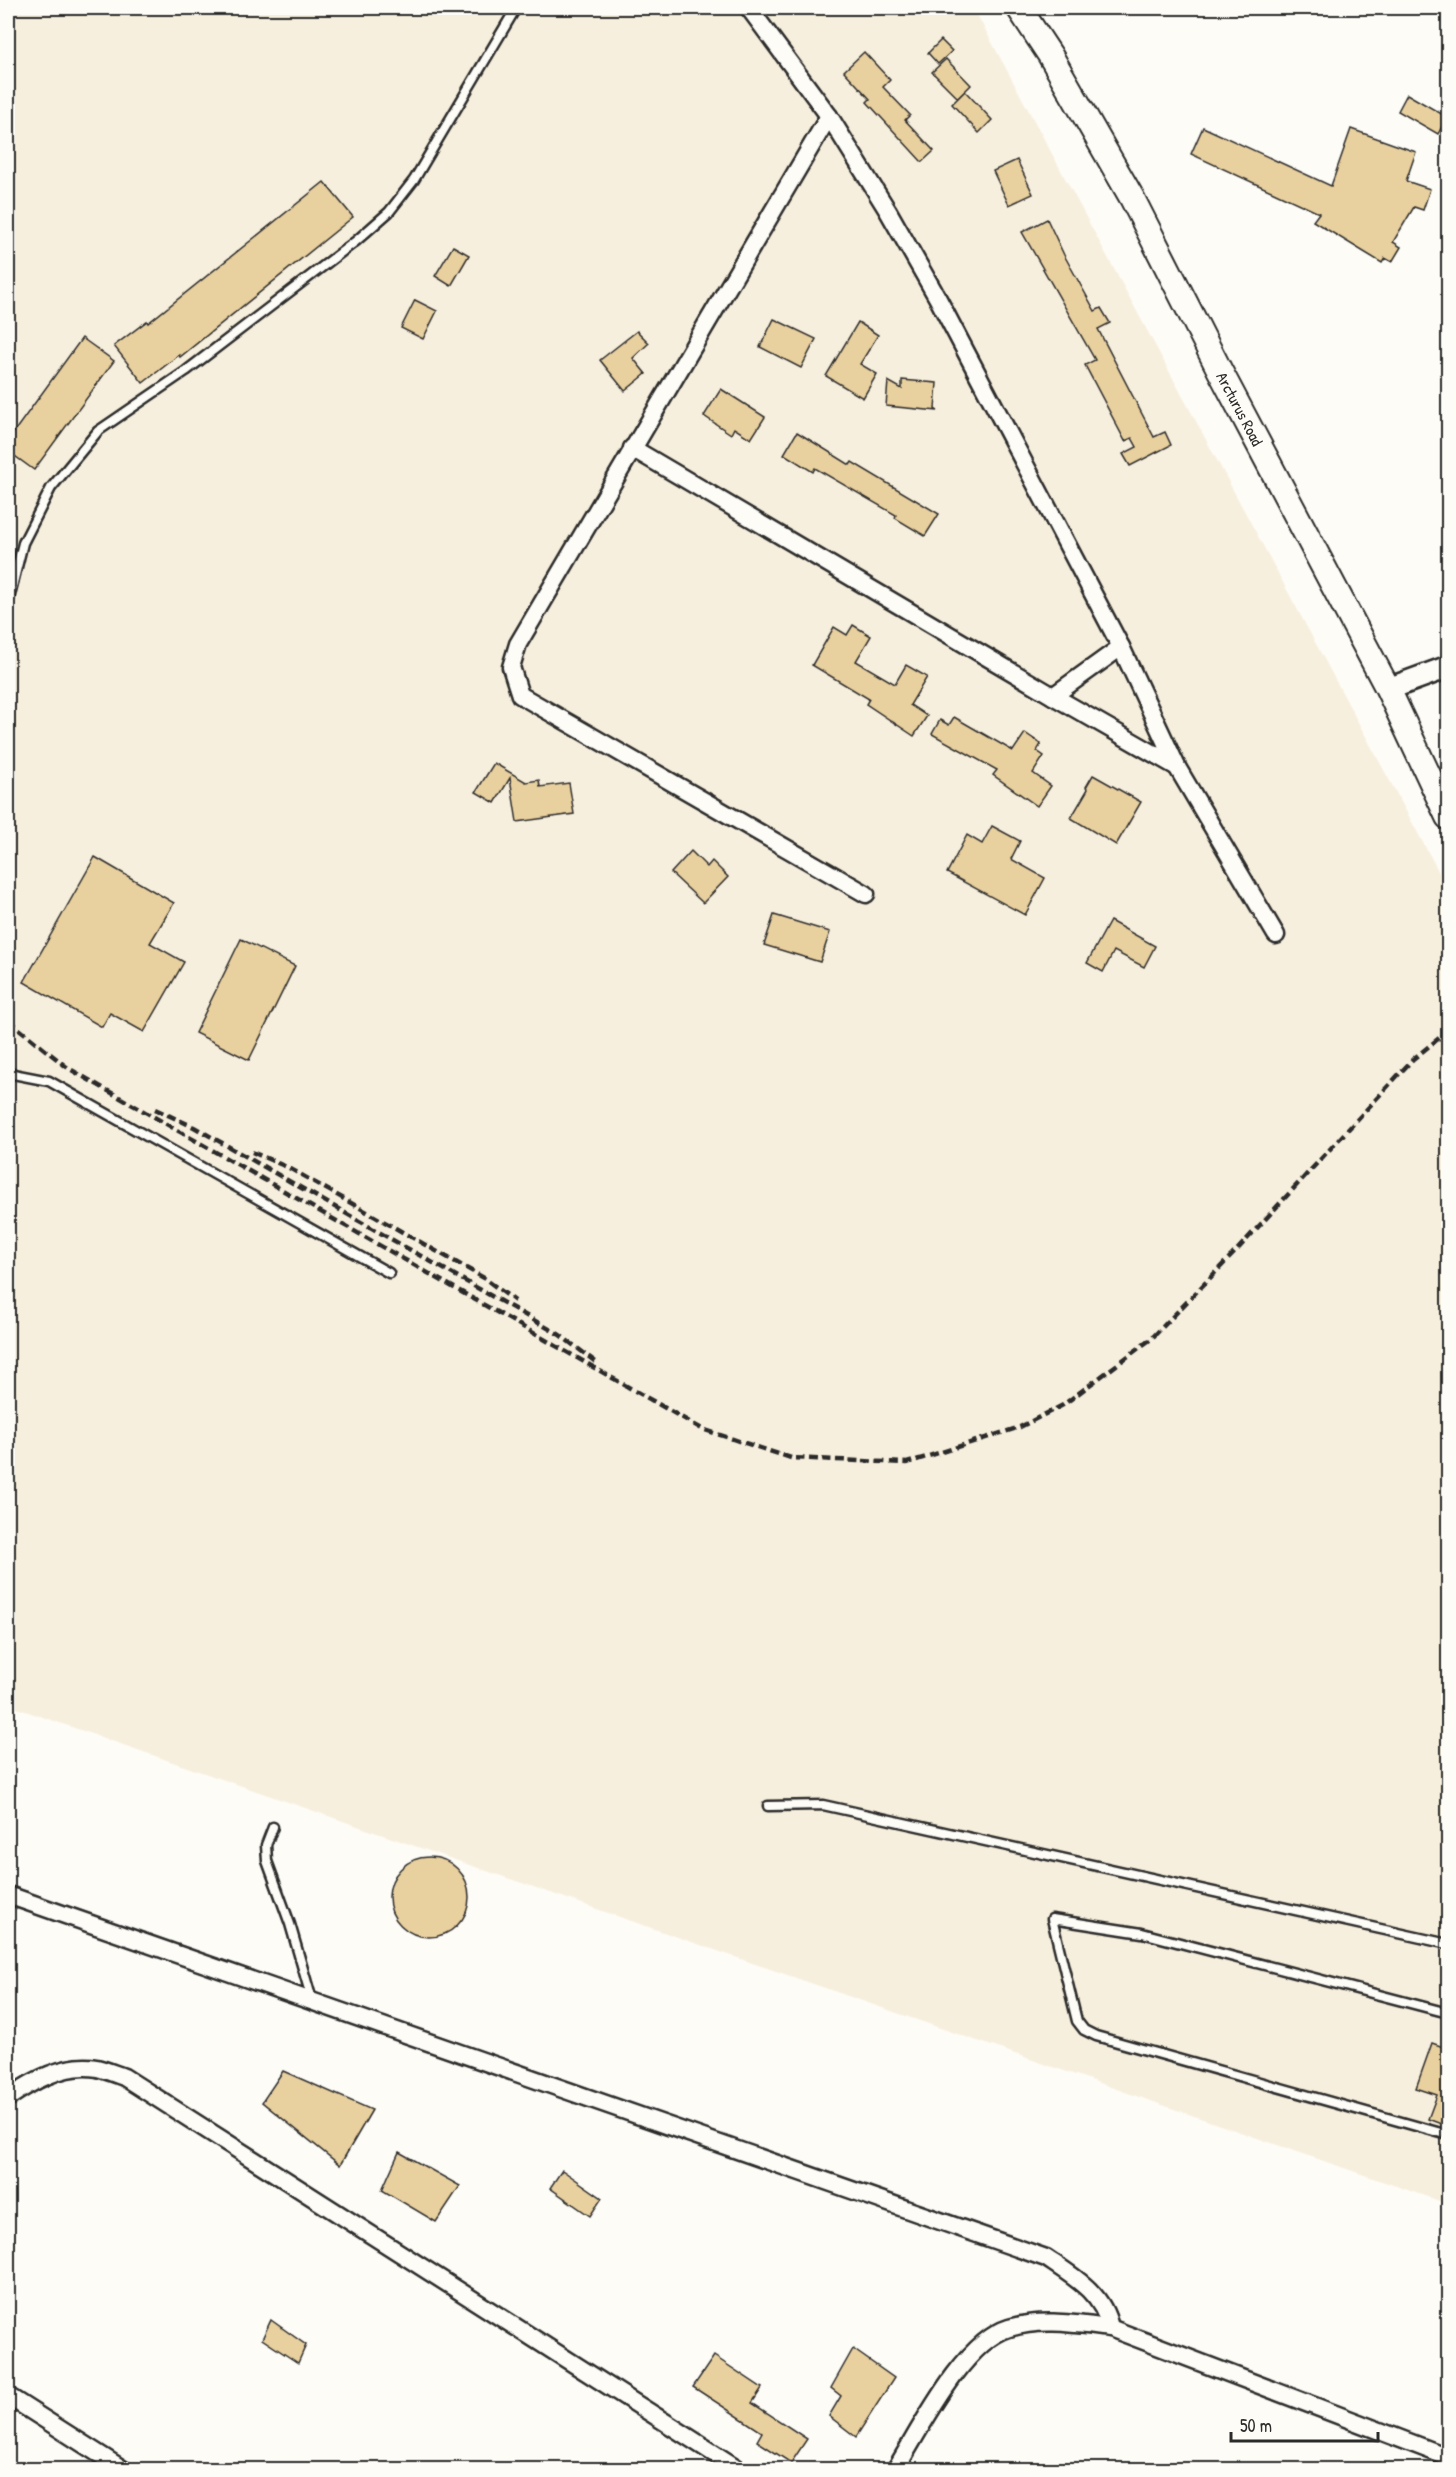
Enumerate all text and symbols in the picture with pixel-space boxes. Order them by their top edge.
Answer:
street label: Arcturus Road [1211,368,1269,450]
scale bar [1231,2405,1378,2443]
text: 50 m [1240,2413,1272,2438]

